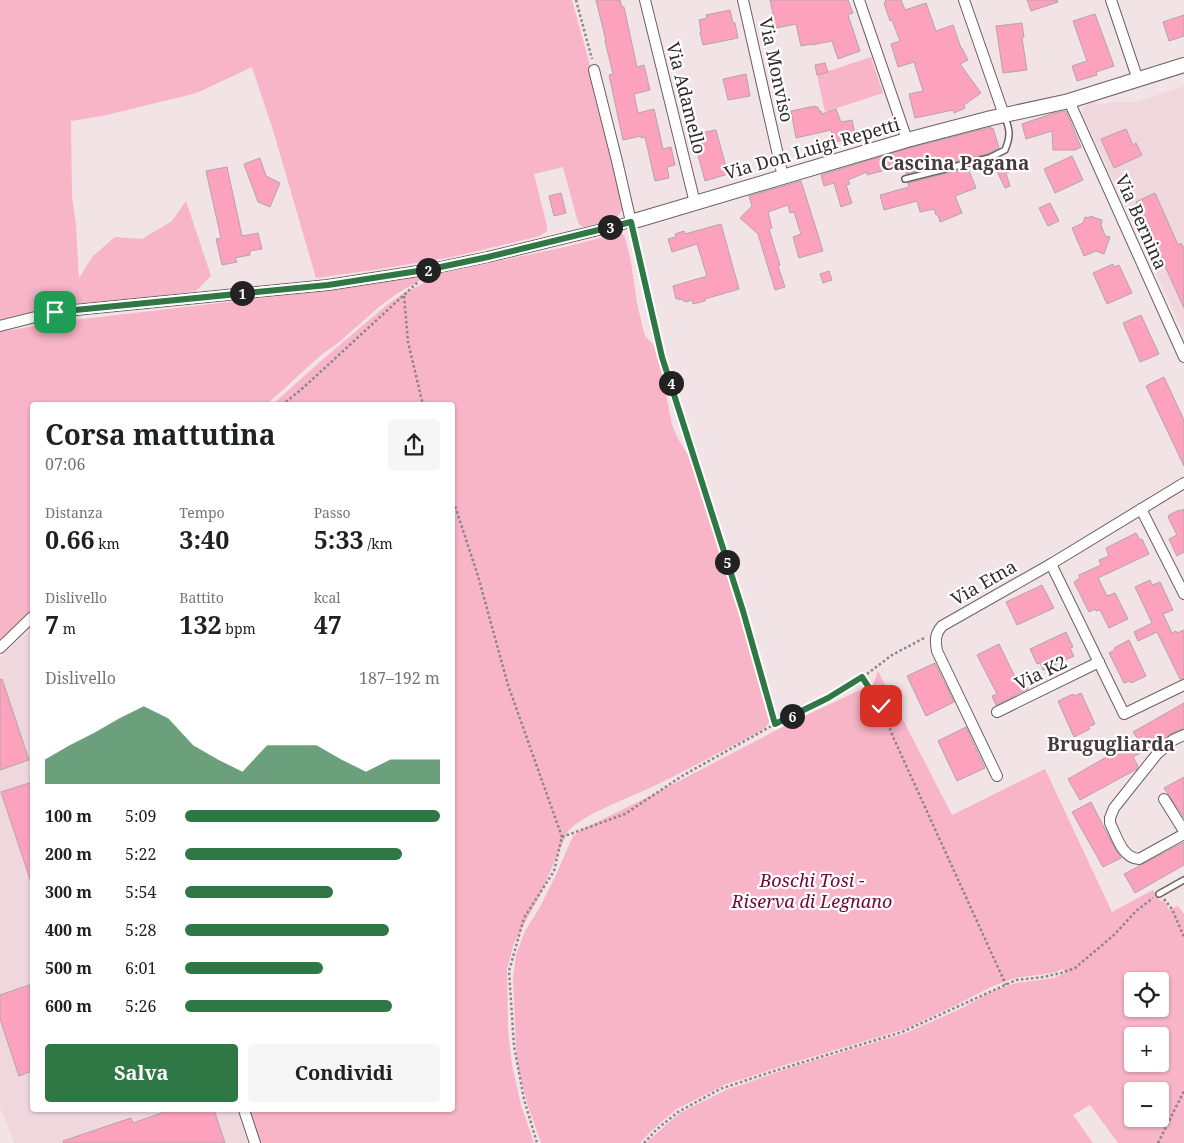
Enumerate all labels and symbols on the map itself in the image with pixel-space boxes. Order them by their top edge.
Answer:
street label: Via Monviso [754,15,800,124]
street label: Via Adamello [661,39,712,156]
street label: Via Don Luigi Repetti [721,111,903,185]
district label: Cascina Pagana [881,150,1029,176]
street label: Via Bernina [1110,170,1174,273]
pin: 3 [598,214,622,240]
pin: 2 [416,258,440,282]
pin: 1 [230,280,254,306]
pin [34,291,76,333]
pin: 4 [658,370,684,396]
pin: 5 [714,550,740,574]
street label: Via Etna [946,554,1021,611]
street label: Via K2 [1010,649,1071,695]
pin [860,685,902,727]
pin: 6 [780,704,804,728]
district label: Brugugliarda [1047,731,1175,757]
park label: Boschi Tosi - Riserva di Legnano [731,868,892,913]

